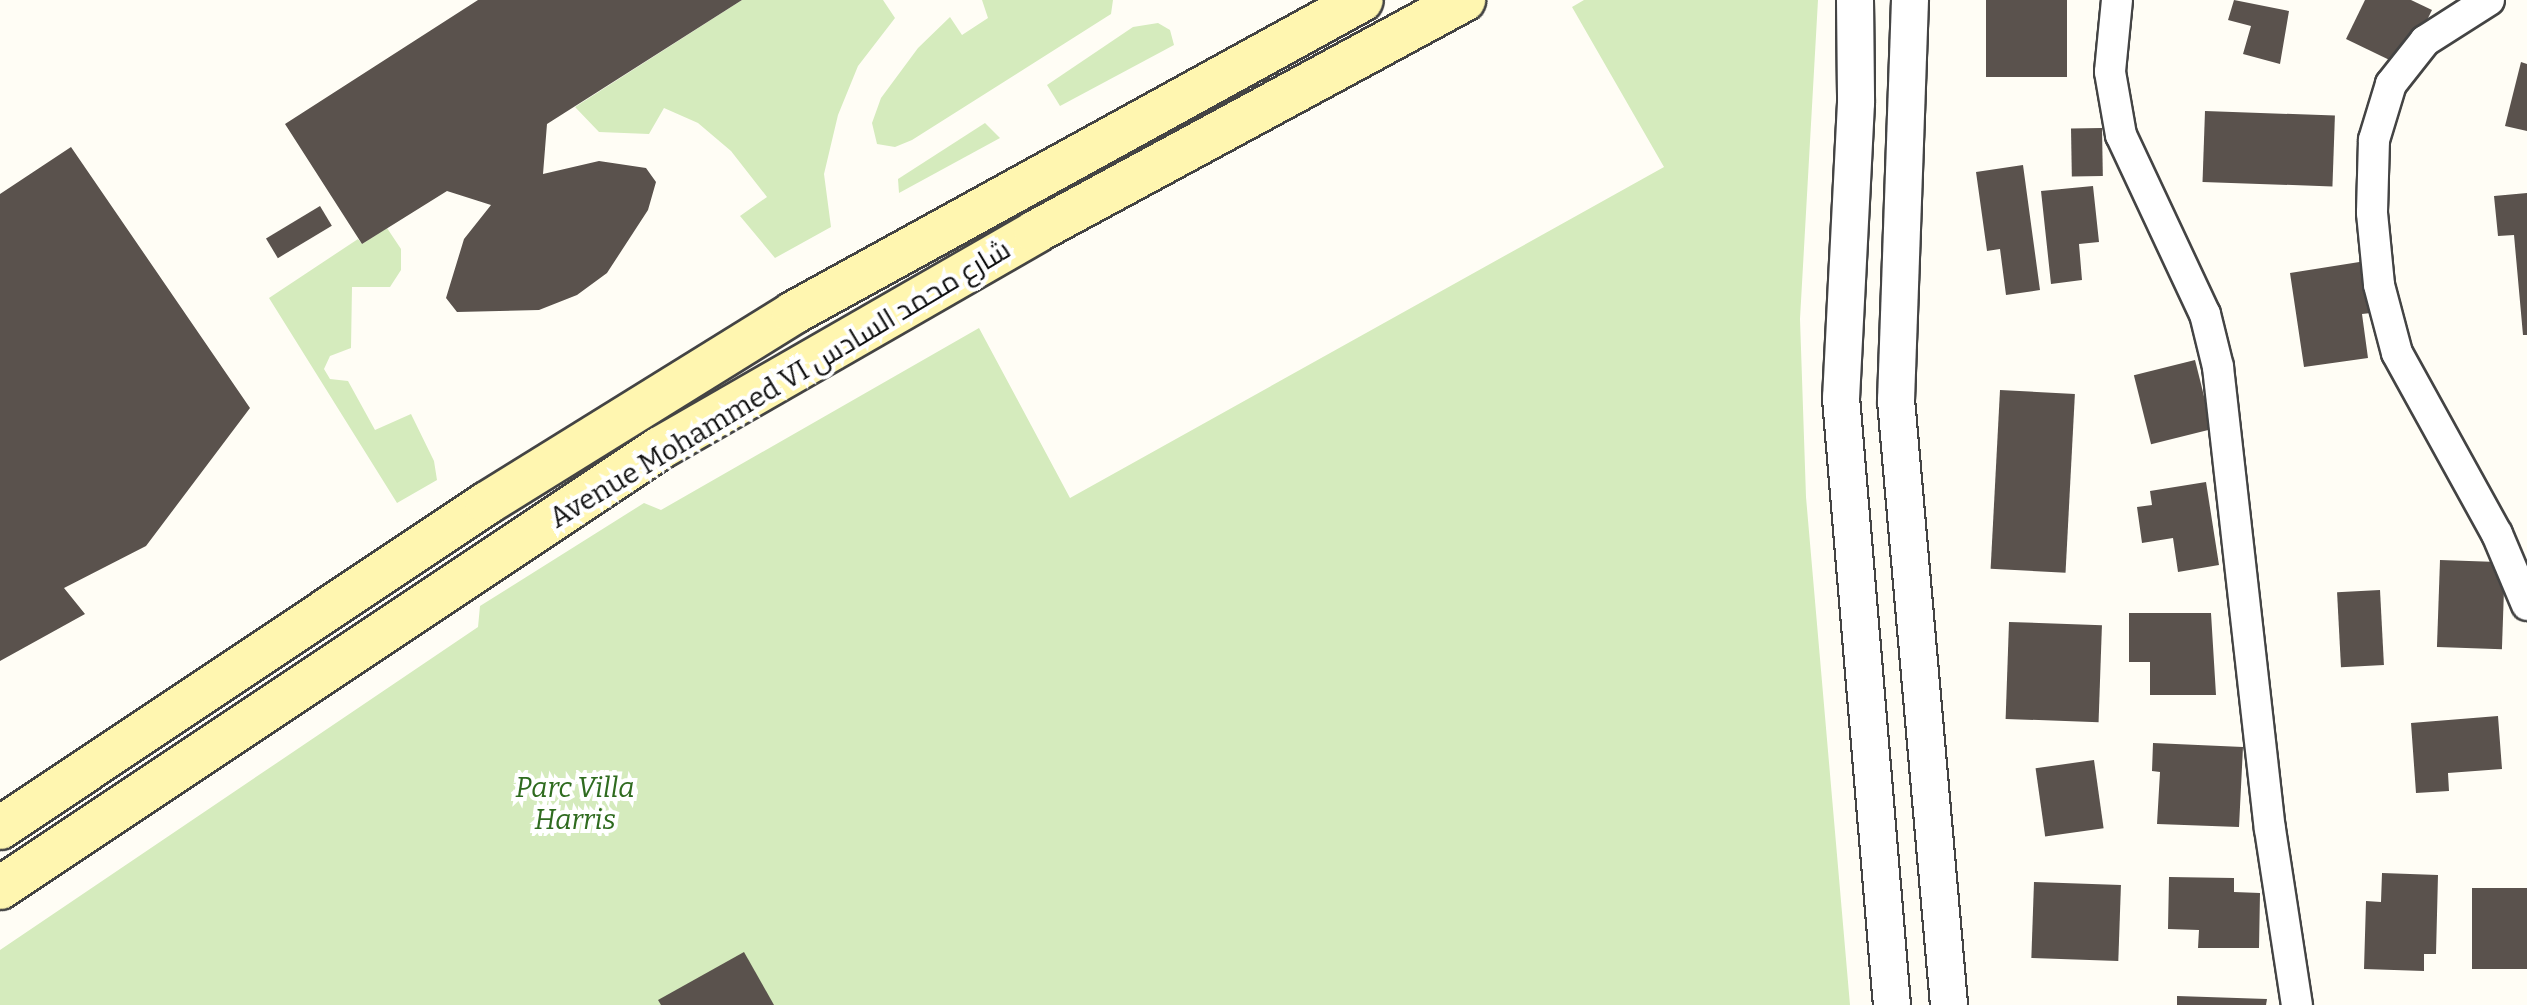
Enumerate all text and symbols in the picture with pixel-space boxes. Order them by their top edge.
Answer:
street label: Avenue Mohammed VI شارع محمد السادس [543,233,1017,535]
park label: Parc Villa Harris [515,771,635,837]

